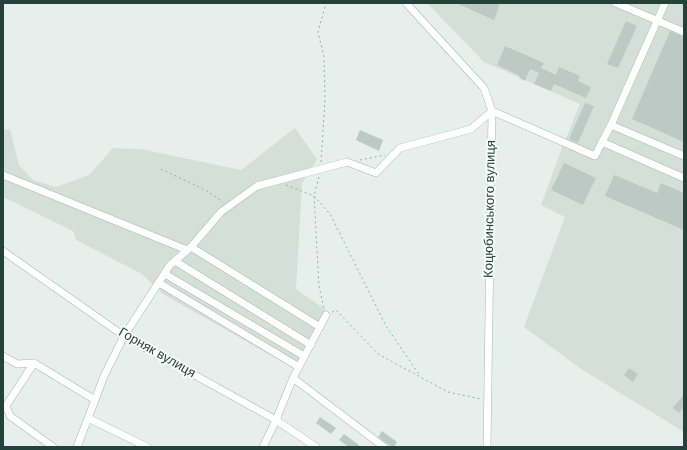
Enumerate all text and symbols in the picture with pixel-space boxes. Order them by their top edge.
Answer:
street label: Коцюбинського вулиця [481,140,499,278]
street label: Горняк вулиця [116,325,198,381]

